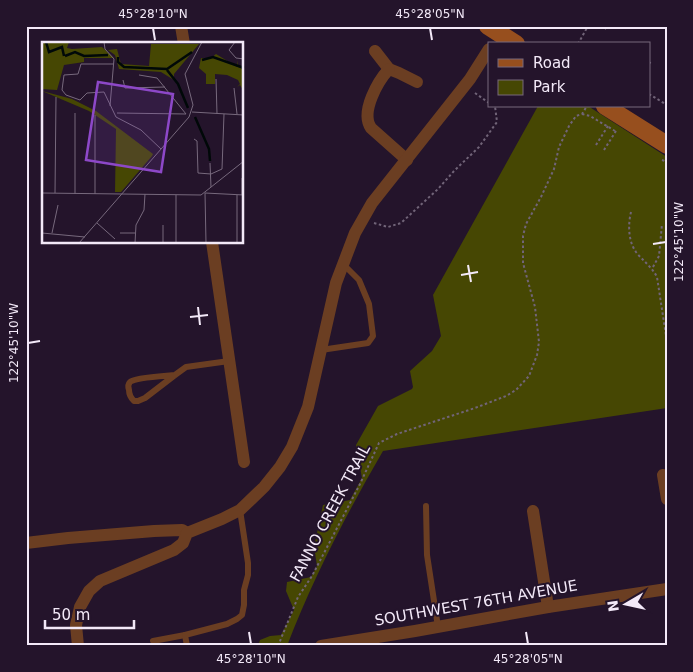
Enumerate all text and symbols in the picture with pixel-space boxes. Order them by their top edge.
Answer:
text: 45°28'10"N [118,7,188,21]
text: 45°28'05"N [395,7,465,21]
inset map [42,42,244,244]
legend [488,42,650,108]
text: Road [533,54,571,72]
text: Park [533,78,566,96]
text: 122°45'10"W [672,202,686,282]
text: 122°45'10"W [7,303,21,383]
street label: FANNO CREEK TRAIL [286,441,374,585]
street label: SOUTHWEST 76TH AVENUE [373,576,579,630]
north arrow [600,580,650,630]
scale bar [45,597,134,629]
text: N [604,599,622,613]
text: 50 m [52,606,90,624]
text: 45°28'10"N [216,652,286,666]
text: 45°28'05"N [493,652,563,666]

